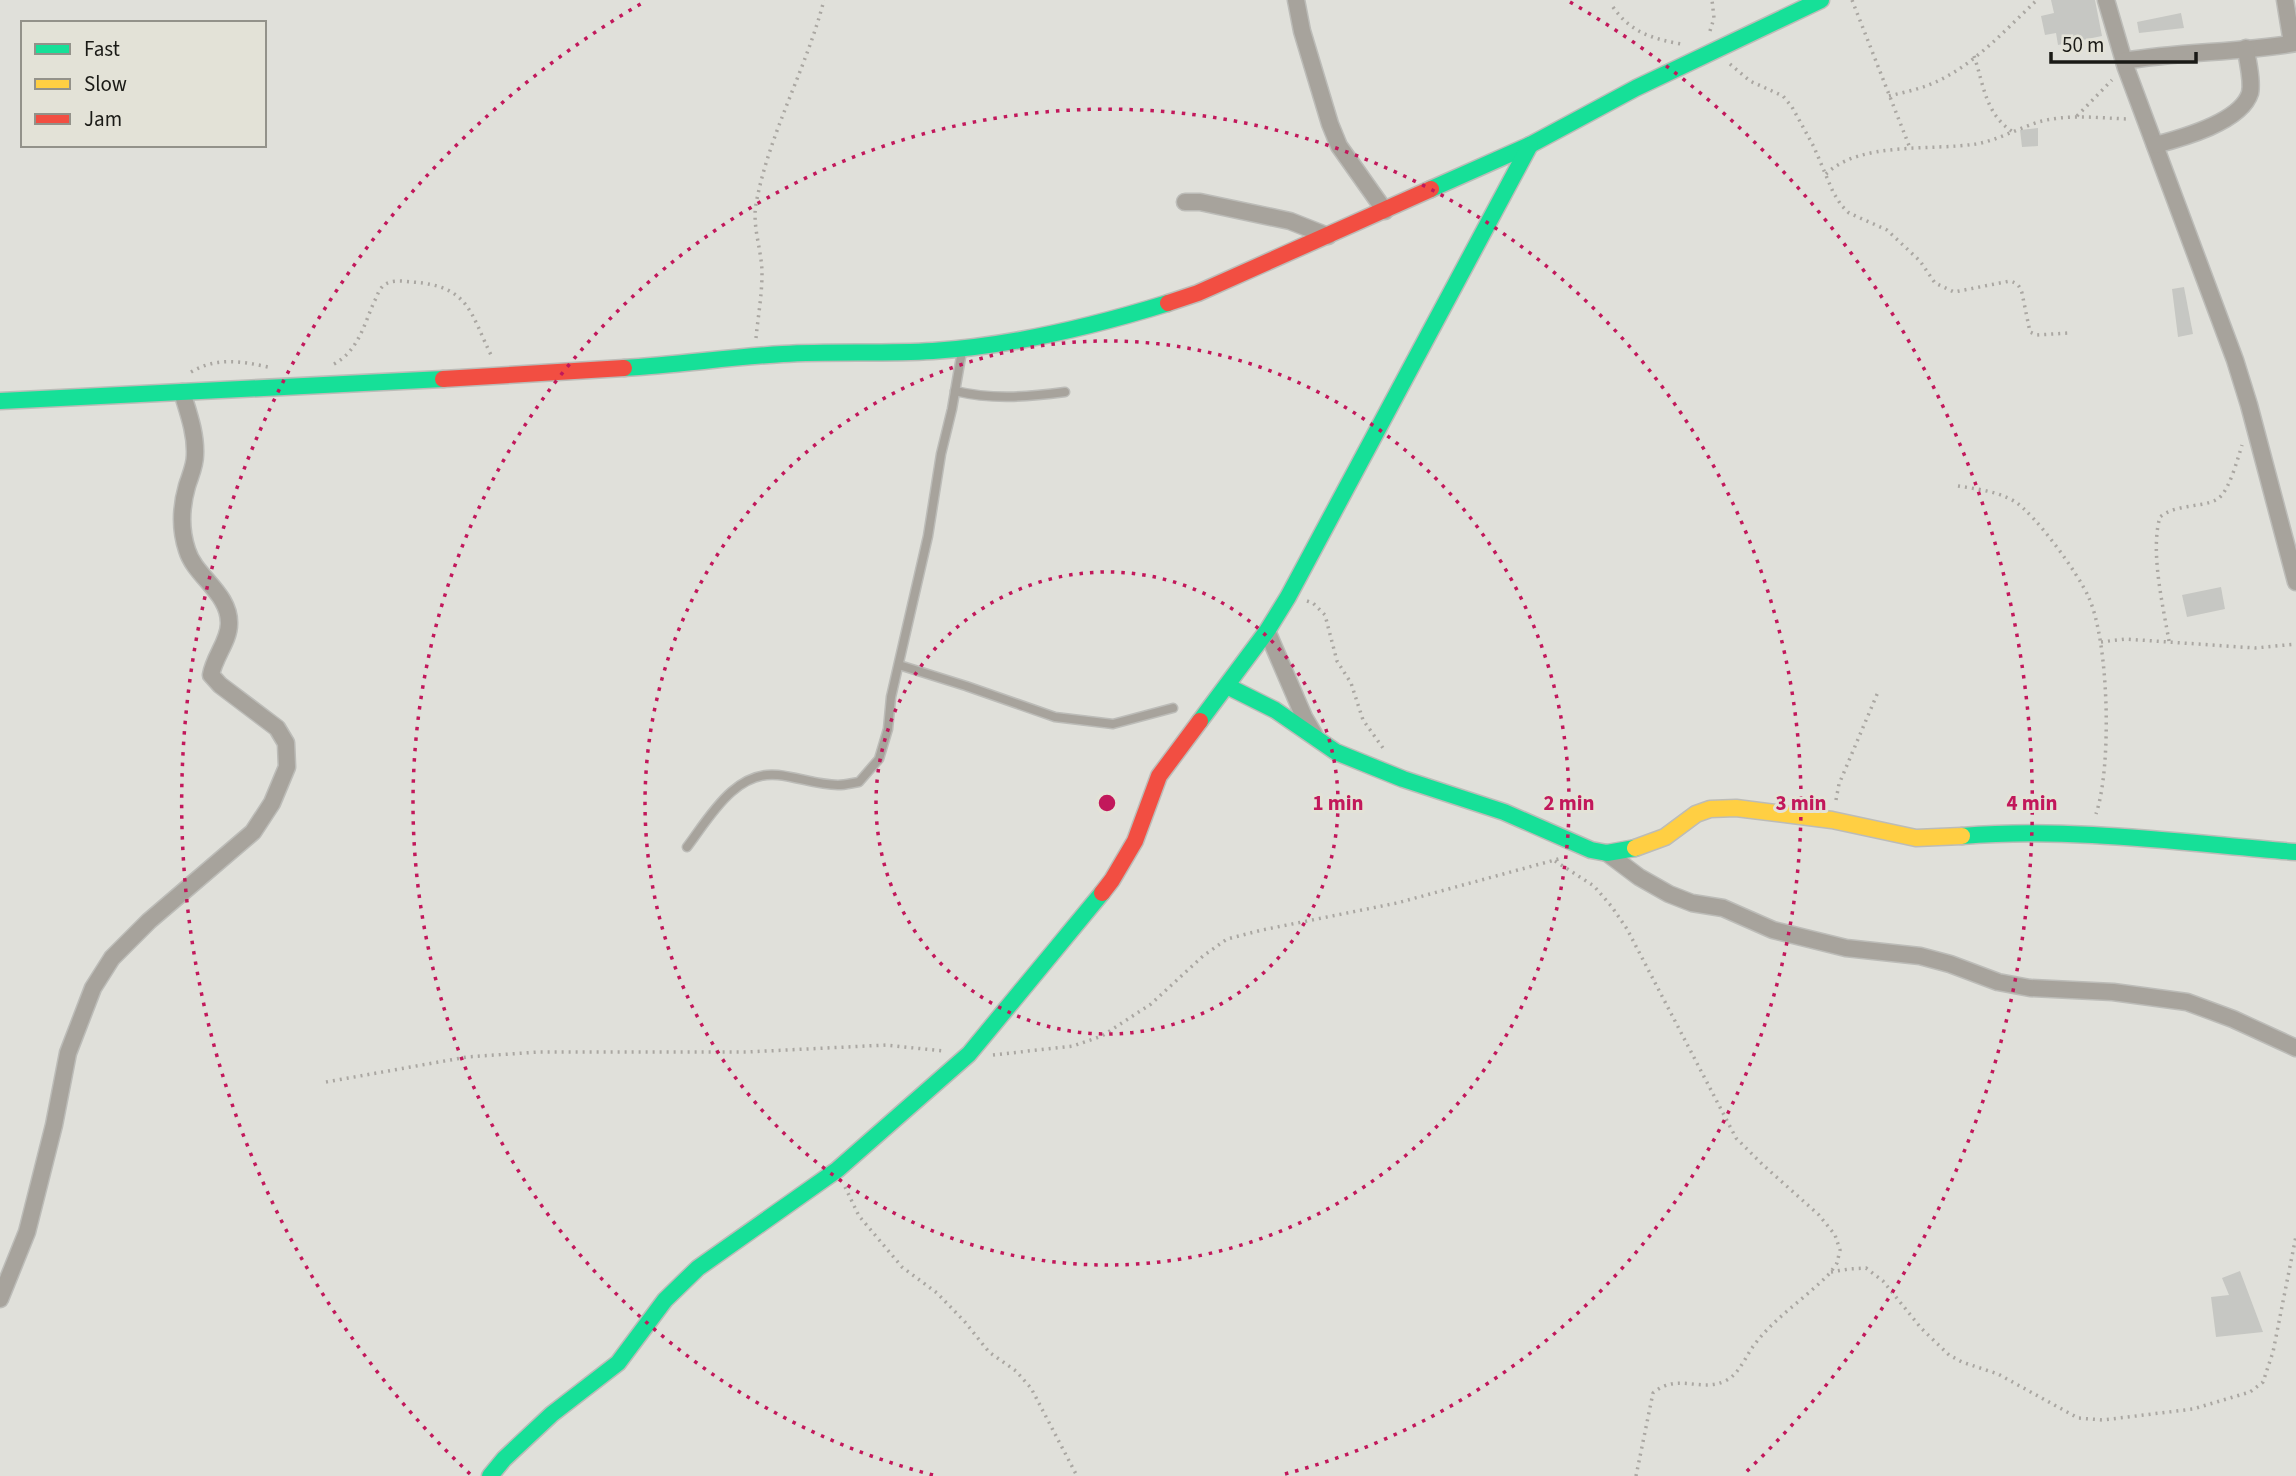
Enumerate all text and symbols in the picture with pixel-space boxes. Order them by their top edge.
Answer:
legend [21,21,266,147]
scale bar [2051,21,2196,65]
text: 50 m [2062,30,2104,60]
text: Fast [84,34,120,64]
text: Slow [84,69,127,99]
text: Jam [84,104,122,134]
text: 1 min [1312,788,1364,818]
text: 2 min [1543,788,1595,818]
text: 3 min [1775,788,1827,818]
text: 4 min [2006,788,2058,818]
centre of rings [1095,791,1119,815]

